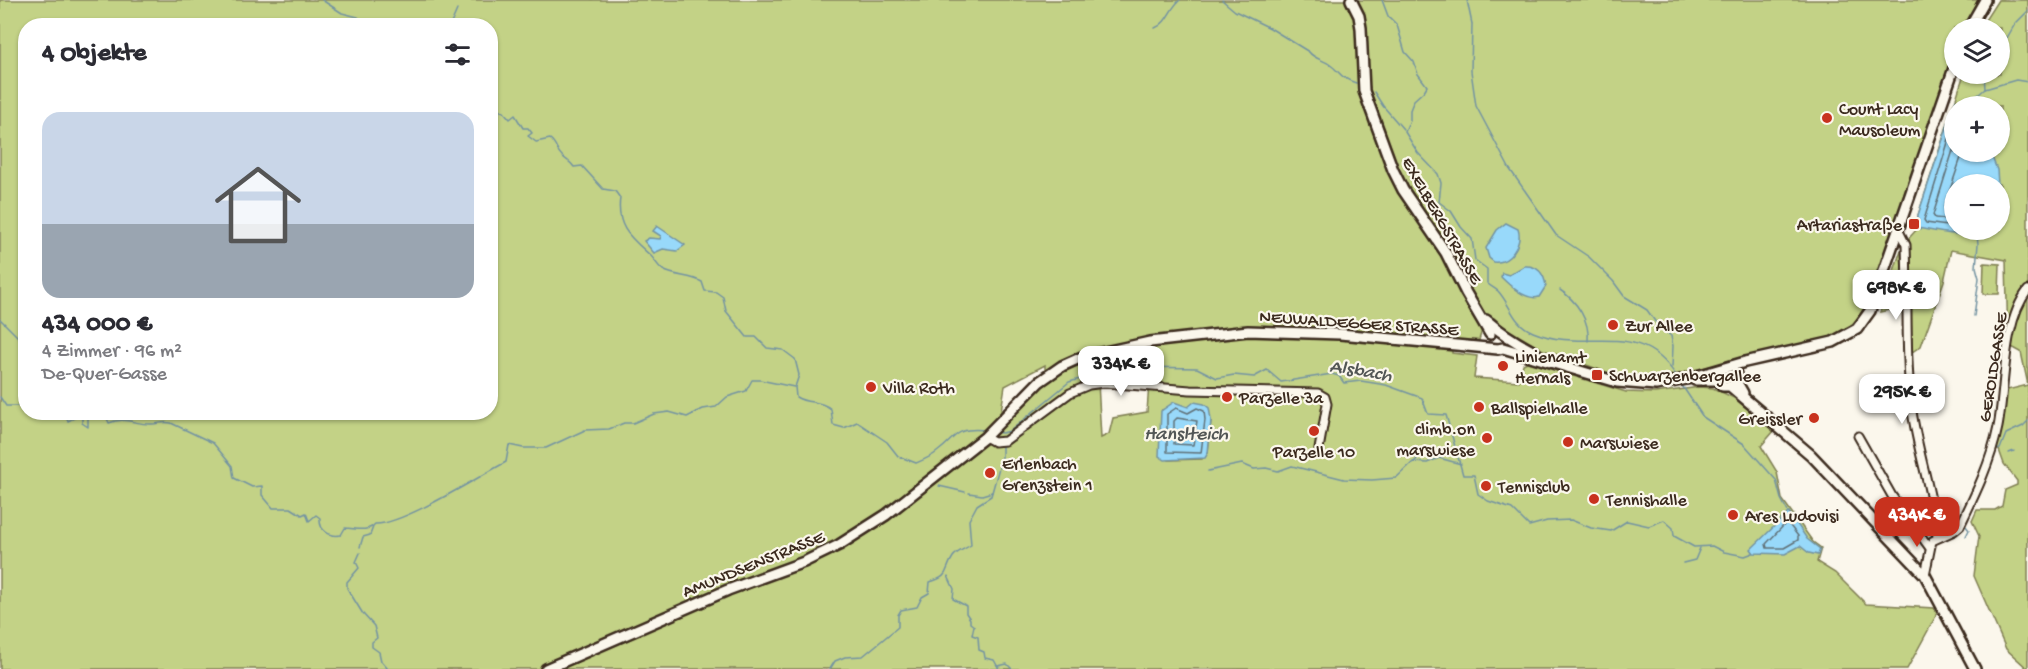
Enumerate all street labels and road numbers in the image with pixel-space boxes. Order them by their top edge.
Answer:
street label: EXELBERGSTRASSE [1396,154,1486,289]
street label: NEUWALDEGGER STRASSE [1259,307,1460,342]
street label: GEROLDGASSE [1975,310,2014,424]
street label: AMUNDSENSTRASSE [680,527,829,603]

